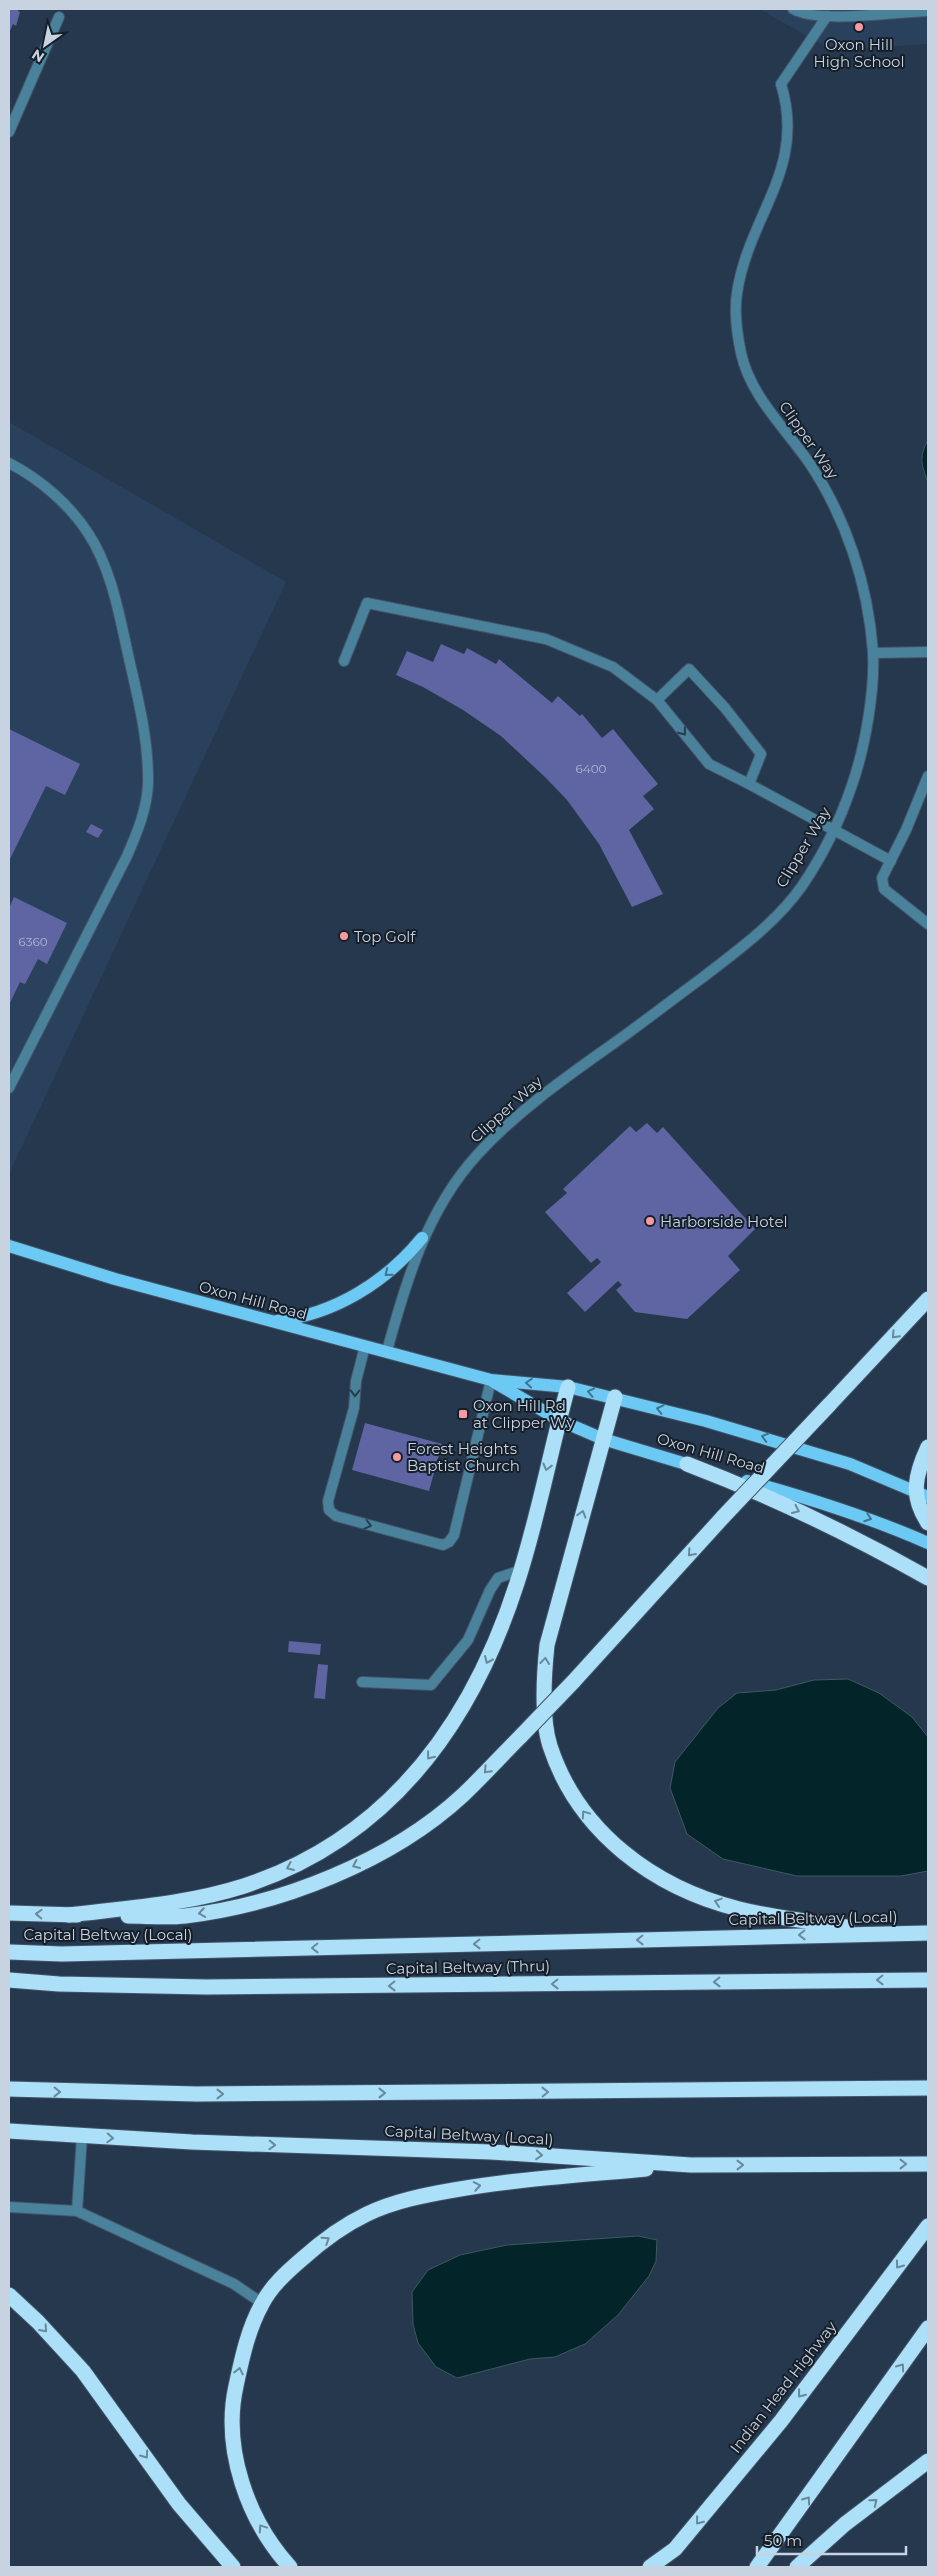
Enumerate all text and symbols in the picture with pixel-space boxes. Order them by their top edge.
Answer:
north arrow [20,20,70,70]
marker: Oxon Hill High School [853,21,865,33]
place label: Oxon Hill High School [813,35,905,71]
text: N [28,45,48,67]
street label: Clipper Way [775,397,843,483]
one-way arrow [678,726,687,735]
house number: 6400 [575,761,607,776]
street label: Clipper Way [772,803,835,891]
place label: Top Golf [354,927,416,946]
marker: Top Golf [338,930,350,942]
house number: 6360 [18,934,48,949]
street label: Clipper Way [466,1071,547,1146]
place label: Harborside Hotel [660,1212,788,1231]
marker: Harborside Hotel [644,1215,656,1227]
one-way arrow [385,1267,394,1276]
street label: Oxon Hill Road [197,1276,309,1324]
one-way arrow [892,1329,901,1338]
one-way arrow [525,1378,533,1389]
one-way arrow [587,1387,596,1398]
one-way arrow [350,1390,360,1398]
place label: Oxon Hill Rd at Clipper Wy [473,1396,576,1432]
one-way arrow [656,1404,665,1415]
marker: Oxon Hill Rd at Clipper Wy [457,1408,469,1420]
street label: Oxon Hill Road [655,1429,767,1477]
one-way arrow [762,1433,770,1443]
place label: Forest Heights Baptist Church [407,1439,520,1475]
marker: Forest Heights Baptist Church [391,1451,403,1463]
one-way arrow [542,1463,553,1472]
one-way arrow [791,1503,800,1514]
one-way arrow [576,1511,586,1519]
one-way arrow [863,1512,871,1522]
one-way arrow [363,1519,372,1530]
one-way arrow [688,1548,697,1557]
one-way arrow [483,1655,494,1664]
one-way arrow [539,1656,550,1664]
one-way arrow [426,1751,435,1760]
one-way arrow [484,1765,493,1774]
one-way arrow [582,1810,591,1819]
one-way arrow [352,1858,361,1869]
one-way arrow [286,1861,295,1871]
one-way arrow [714,1897,723,1907]
one-way arrow [198,1907,206,1918]
street label: Capital Beltway (Local) [728,1907,898,1929]
one-way arrow [35,1909,43,1920]
street label: Capital Beltway (Local) [23,1925,193,1944]
one-way arrow [798,1930,806,1941]
one-way arrow [635,1934,643,1945]
one-way arrow [473,1939,481,1949]
one-way arrow [311,1943,318,1953]
street label: Capital Beltway (Thru) [386,1956,550,1978]
one-way arrow [875,1975,883,1986]
one-way arrow [713,1977,720,1987]
one-way arrow [550,1979,558,1989]
one-way arrow [388,1981,396,1991]
one-way arrow [54,2086,62,2097]
one-way arrow [542,2087,549,2097]
one-way arrow [379,2088,387,2098]
one-way arrow [216,2089,224,2099]
street label: Capital Beltway (Local) [384,2121,554,2149]
one-way arrow [106,2132,114,2143]
one-way arrow [268,2140,276,2150]
one-way arrow [536,2149,544,2160]
one-way arrow [899,2159,907,2169]
one-way arrow [736,2160,744,2170]
one-way arrow [472,2182,481,2192]
one-way arrow [320,2237,329,2246]
one-way arrow [896,2259,905,2269]
street label: Indian Head Highway [726,2317,841,2457]
one-way arrow [38,2323,47,2332]
one-way arrow [895,2363,904,2373]
one-way arrow [233,2367,244,2376]
one-way arrow [798,2389,807,2398]
one-way arrow [139,2450,148,2459]
one-way arrow [801,2496,810,2506]
one-way arrow [868,2498,877,2507]
one-way arrow [695,2515,704,2524]
one-way arrow [259,2524,268,2533]
scale bar [757,2524,906,2556]
text: 50 m [764,2531,802,2550]

